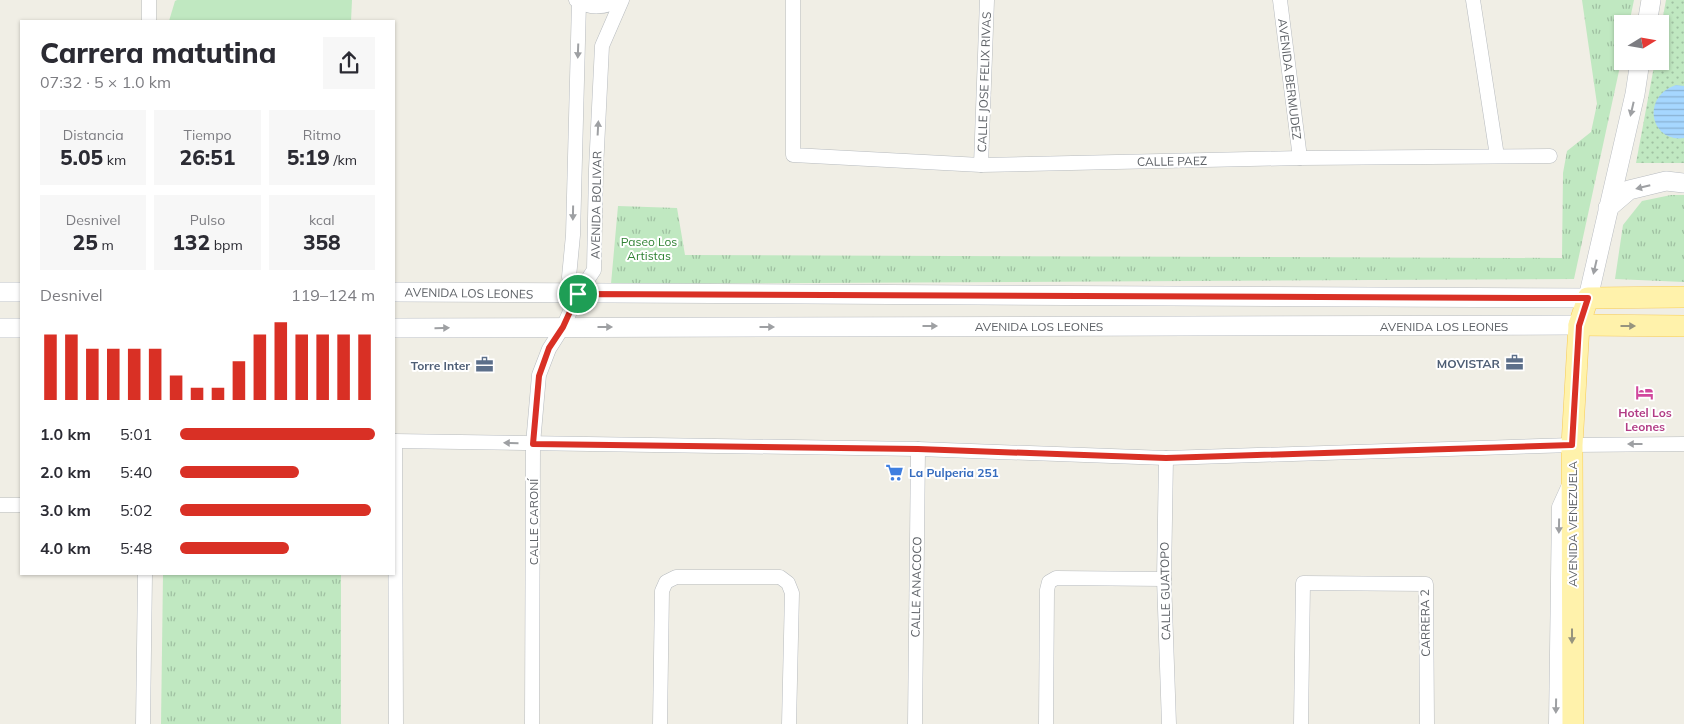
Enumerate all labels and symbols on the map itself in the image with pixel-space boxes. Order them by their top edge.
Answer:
street label: CALLE JOSE FELIX RIVAS [974,11,994,153]
north arrow [1614,15,1669,70]
street label: AVENIDA BERMUDEZ [1275,17,1305,141]
one-way arrow [574,43,582,59]
one-way arrow [1628,102,1636,117]
one-way arrow [595,120,603,136]
street label: AVENIDA BOLIVAR [588,151,604,259]
street label: CALLE PAEZ [1137,153,1207,169]
one-way arrow [1635,183,1650,191]
one-way arrow [569,206,577,222]
park label: Paseo Los Artistas [621,234,677,263]
one-way arrow [1591,260,1599,275]
pin [557,273,599,315]
street label: AVENIDA LOS LEONES [405,284,533,302]
street label: AVENIDA LOS LEONES [975,319,1103,334]
street label: AVENIDA LOS LEONES [1380,319,1508,334]
one-way arrow [922,322,938,330]
one-way arrow [1620,322,1636,330]
one-way arrow [597,323,613,331]
one-way arrow [760,323,776,331]
one-way arrow [435,324,451,332]
office icon: MOVISTAR [1504,353,1524,373]
office icon: Torre Inter [474,355,494,375]
place label: MOVISTAR [1437,356,1501,371]
place label: Torre Inter [411,358,470,373]
hotel icon: Hotel Los Leones [1635,383,1655,403]
place label: Hotel Los Leones [1618,405,1672,434]
one-way arrow [502,439,518,447]
one-way arrow [1627,440,1643,448]
street label: AVENIDA VENEZUELA [1565,461,1580,587]
supermarket icon: La Pulperia 251 [885,462,905,482]
place label: La Pulperia 251 [909,465,999,480]
street label: CALLE CARONÍ [526,478,541,565]
one-way arrow [1555,519,1563,535]
street label: CALLE ANACOCO [908,536,924,638]
street label: CALLE GUATOPO [1157,542,1173,640]
street label: CARRERA 2 [1417,589,1433,657]
one-way arrow [1568,629,1576,645]
one-way arrow [1552,698,1560,714]

